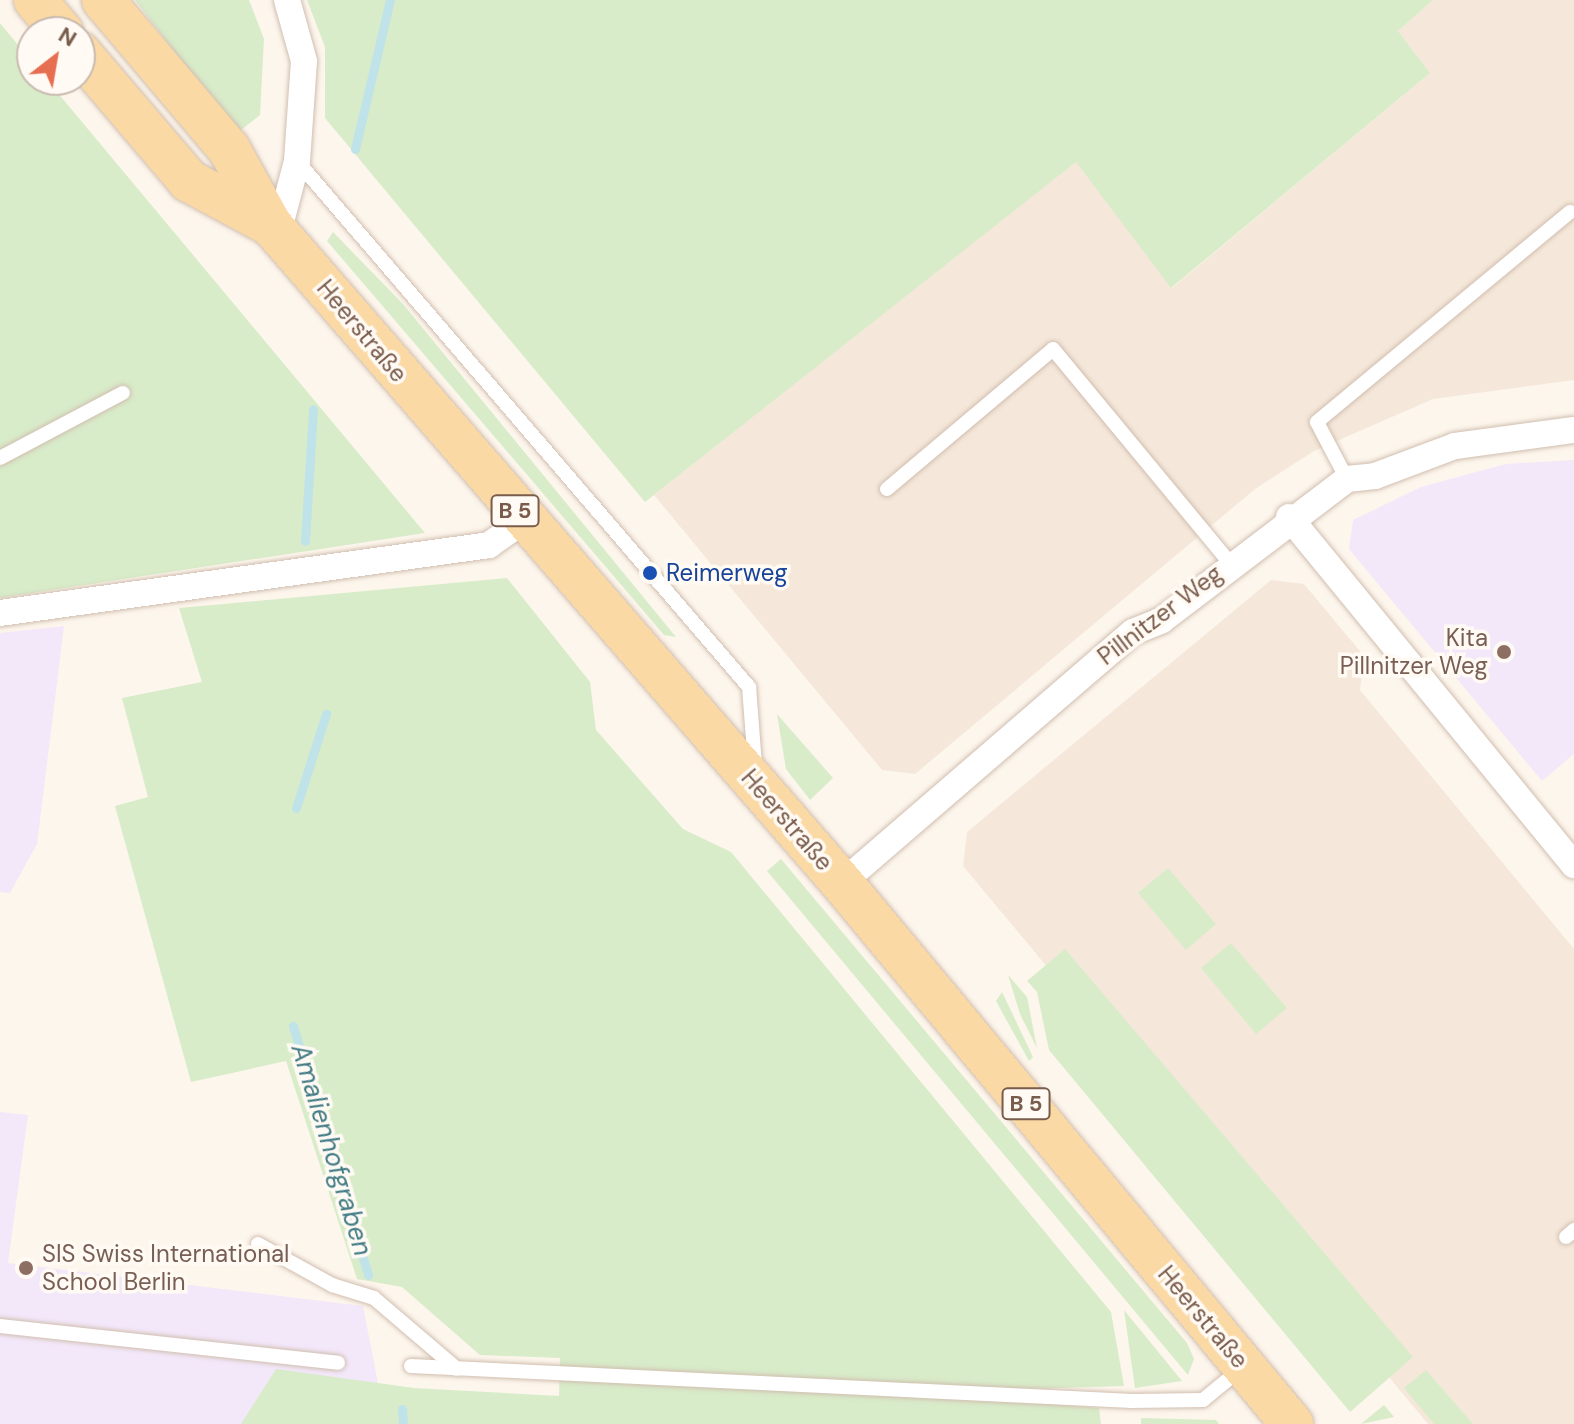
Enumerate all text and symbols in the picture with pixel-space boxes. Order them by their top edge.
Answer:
north arrow [16,16,96,96]
text: N [53,20,82,53]
street label: Heerstraße [311,274,413,388]
road number: B 5 [489,493,541,529]
place label: Reimerweg [666,559,788,587]
street label: Pillnitzer Weg [1092,559,1228,671]
marker: Reimerweg [641,564,659,582]
place label: Kita Pillnitzer Weg [1340,624,1488,680]
marker: Kita Pillnitzer Weg [1495,643,1513,661]
street label: Heerstraße [735,764,839,876]
water label: Amalienhofgraben [284,1040,378,1260]
road number: B 5 [1000,1086,1052,1122]
place label: SIS Swiss International School Berlin [42,1240,289,1296]
marker: SIS Swiss International School Berlin [17,1259,35,1277]
street label: Heerstraße [1152,1260,1254,1374]

